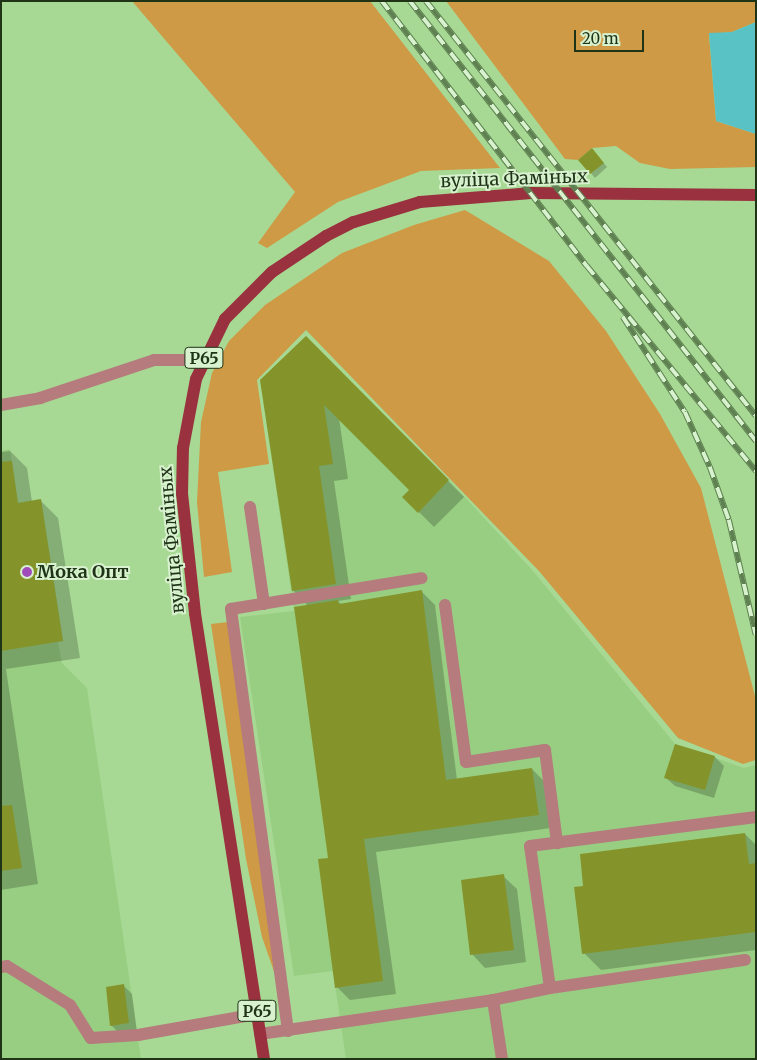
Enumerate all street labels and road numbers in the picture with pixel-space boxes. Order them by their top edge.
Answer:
street label: вуліца Фаміных [440,166,588,192]
road number: Р65 [184,344,224,372]
street label: вуліца Фаміных [155,466,189,614]
road number: Р65 [237,998,277,1024]

